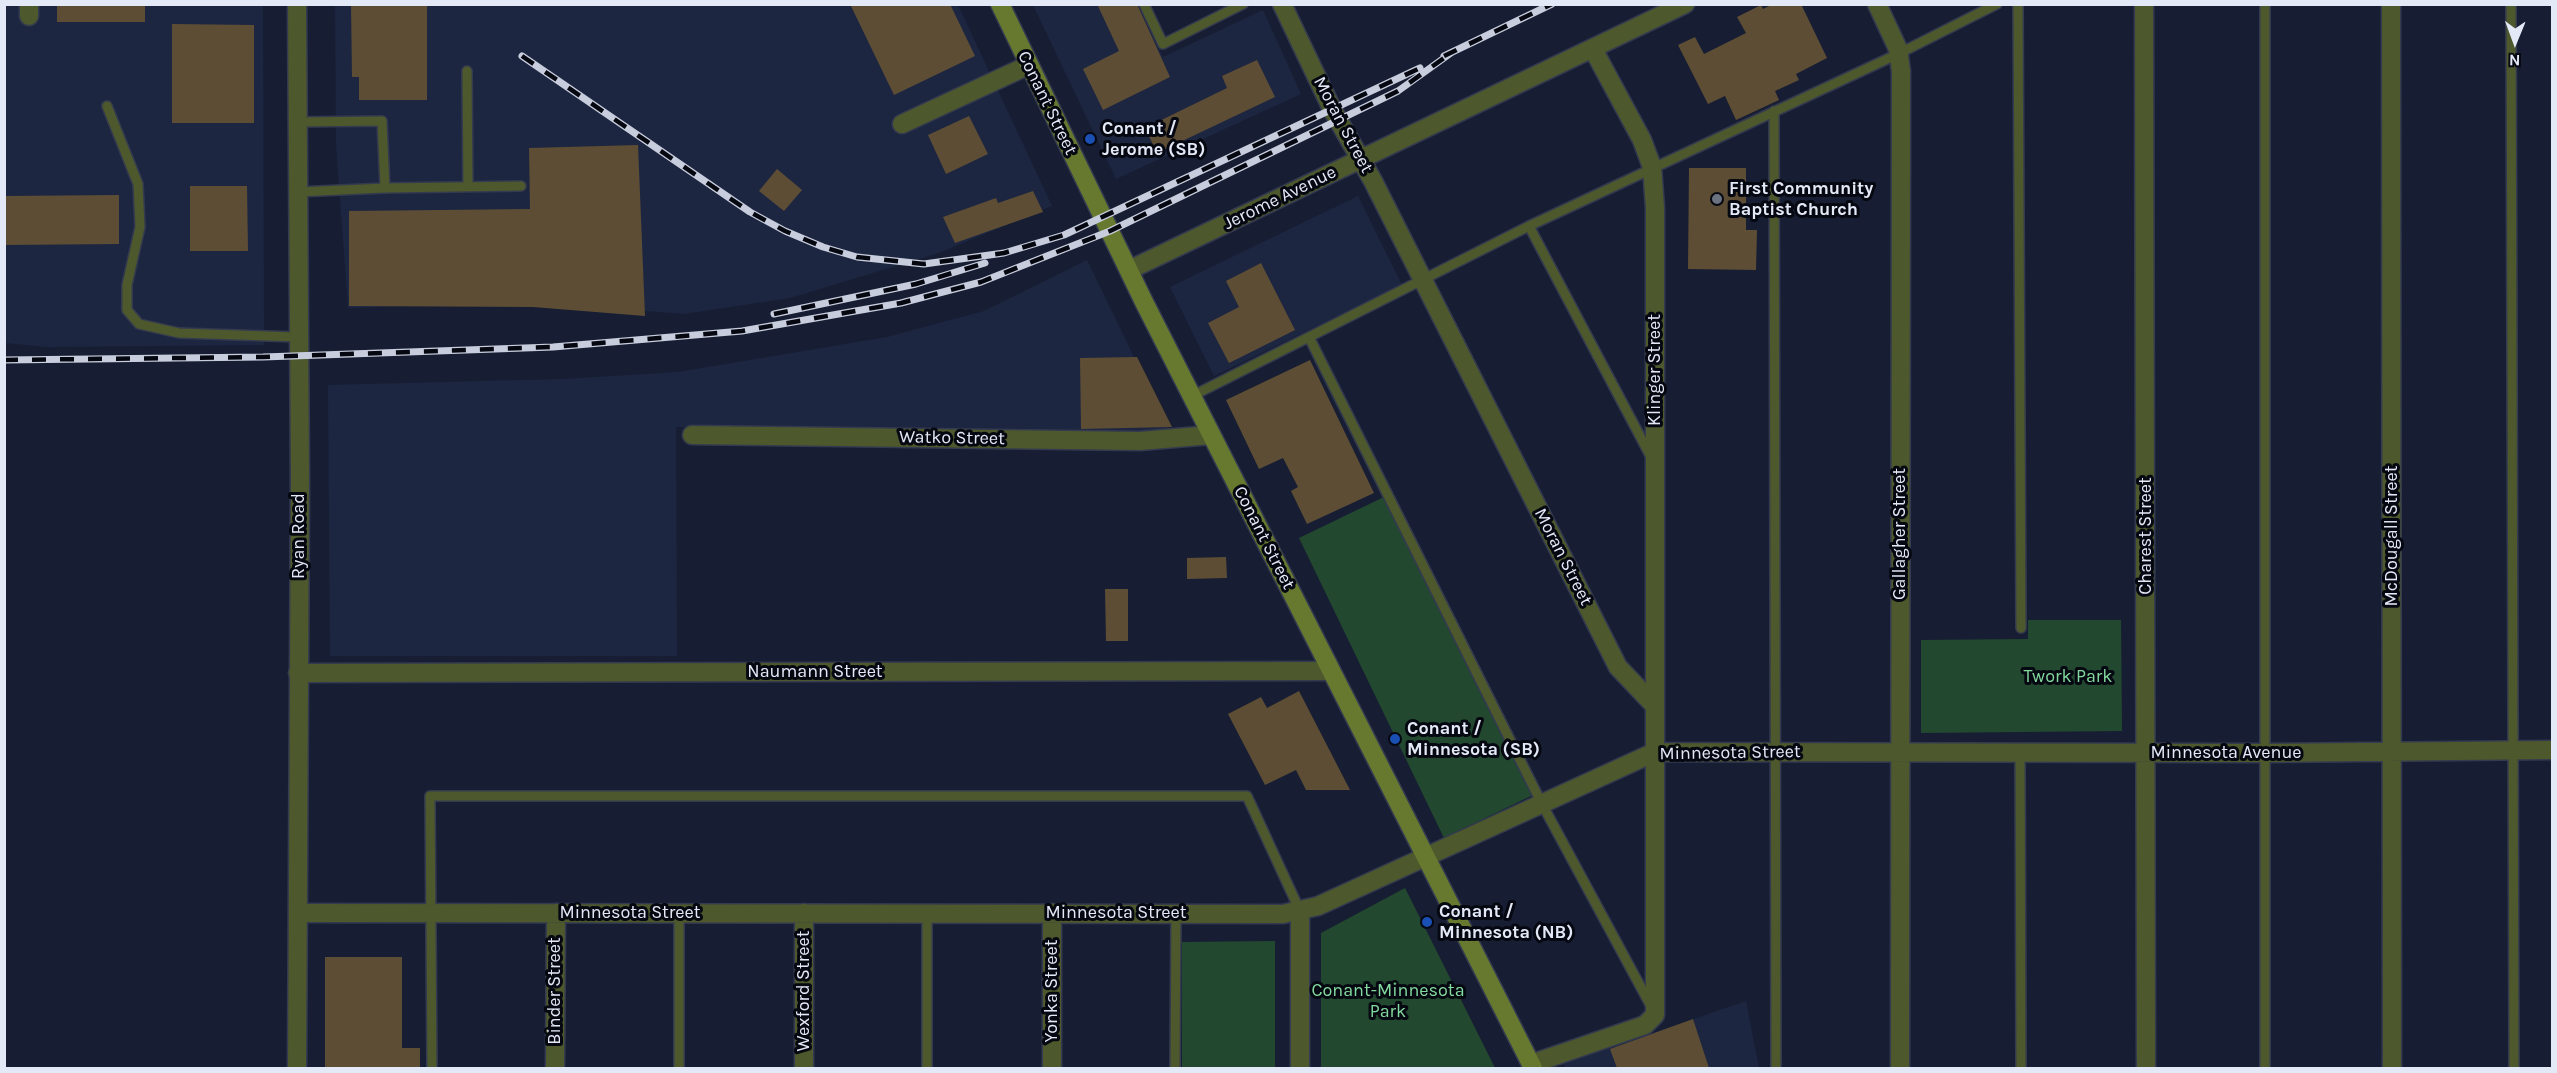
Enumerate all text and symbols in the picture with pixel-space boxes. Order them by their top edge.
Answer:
north arrow [2485,12,2545,72]
street label: Conant Street [1013,48,1081,158]
text: N [2509,51,2521,70]
street label: Moran Street [1309,73,1377,177]
place label: Conant / Jerome (SB) [1102,118,1205,160]
marker: Conant / Jerome (SB) [1083,132,1097,146]
street label: Jerome Avenue [1220,161,1340,235]
place label: First Community Baptist Church [1729,178,1873,220]
marker: First Community Baptist Church [1710,192,1724,206]
street label: Klinger Street [1644,314,1666,426]
street label: Watko Street [899,426,1005,450]
street label: McDougall Street [2381,466,2403,606]
street label: Gallagher Street [1889,468,1911,600]
street label: Charest Street [2135,477,2157,595]
street label: Conant Street [1229,483,1299,593]
street label: Ryan Road [288,493,310,579]
street label: Moran Street [1529,505,1597,609]
street label: Naumann Street [747,661,883,683]
park label: Twork Park [2024,666,2112,688]
place label: Conant / Minnesota (SB) [1407,718,1540,760]
marker: Conant / Minnesota (SB) [1388,732,1402,746]
street label: Minnesota Street [1659,741,1801,765]
street label: Minnesota Avenue [2150,742,2302,764]
place label: Conant / Minnesota (NB) [1439,901,1573,944]
street label: Minnesota Street [559,902,701,924]
street label: Minnesota Street [1045,902,1187,924]
marker: Conant / Minnesota (NB) [1420,915,1434,929]
street label: Wexford Street [793,931,815,1051]
street label: Binder Street [544,937,566,1045]
street label: Yonka Street [1041,939,1063,1043]
park label: Conant-Minnesota Park [1311,980,1465,1022]

